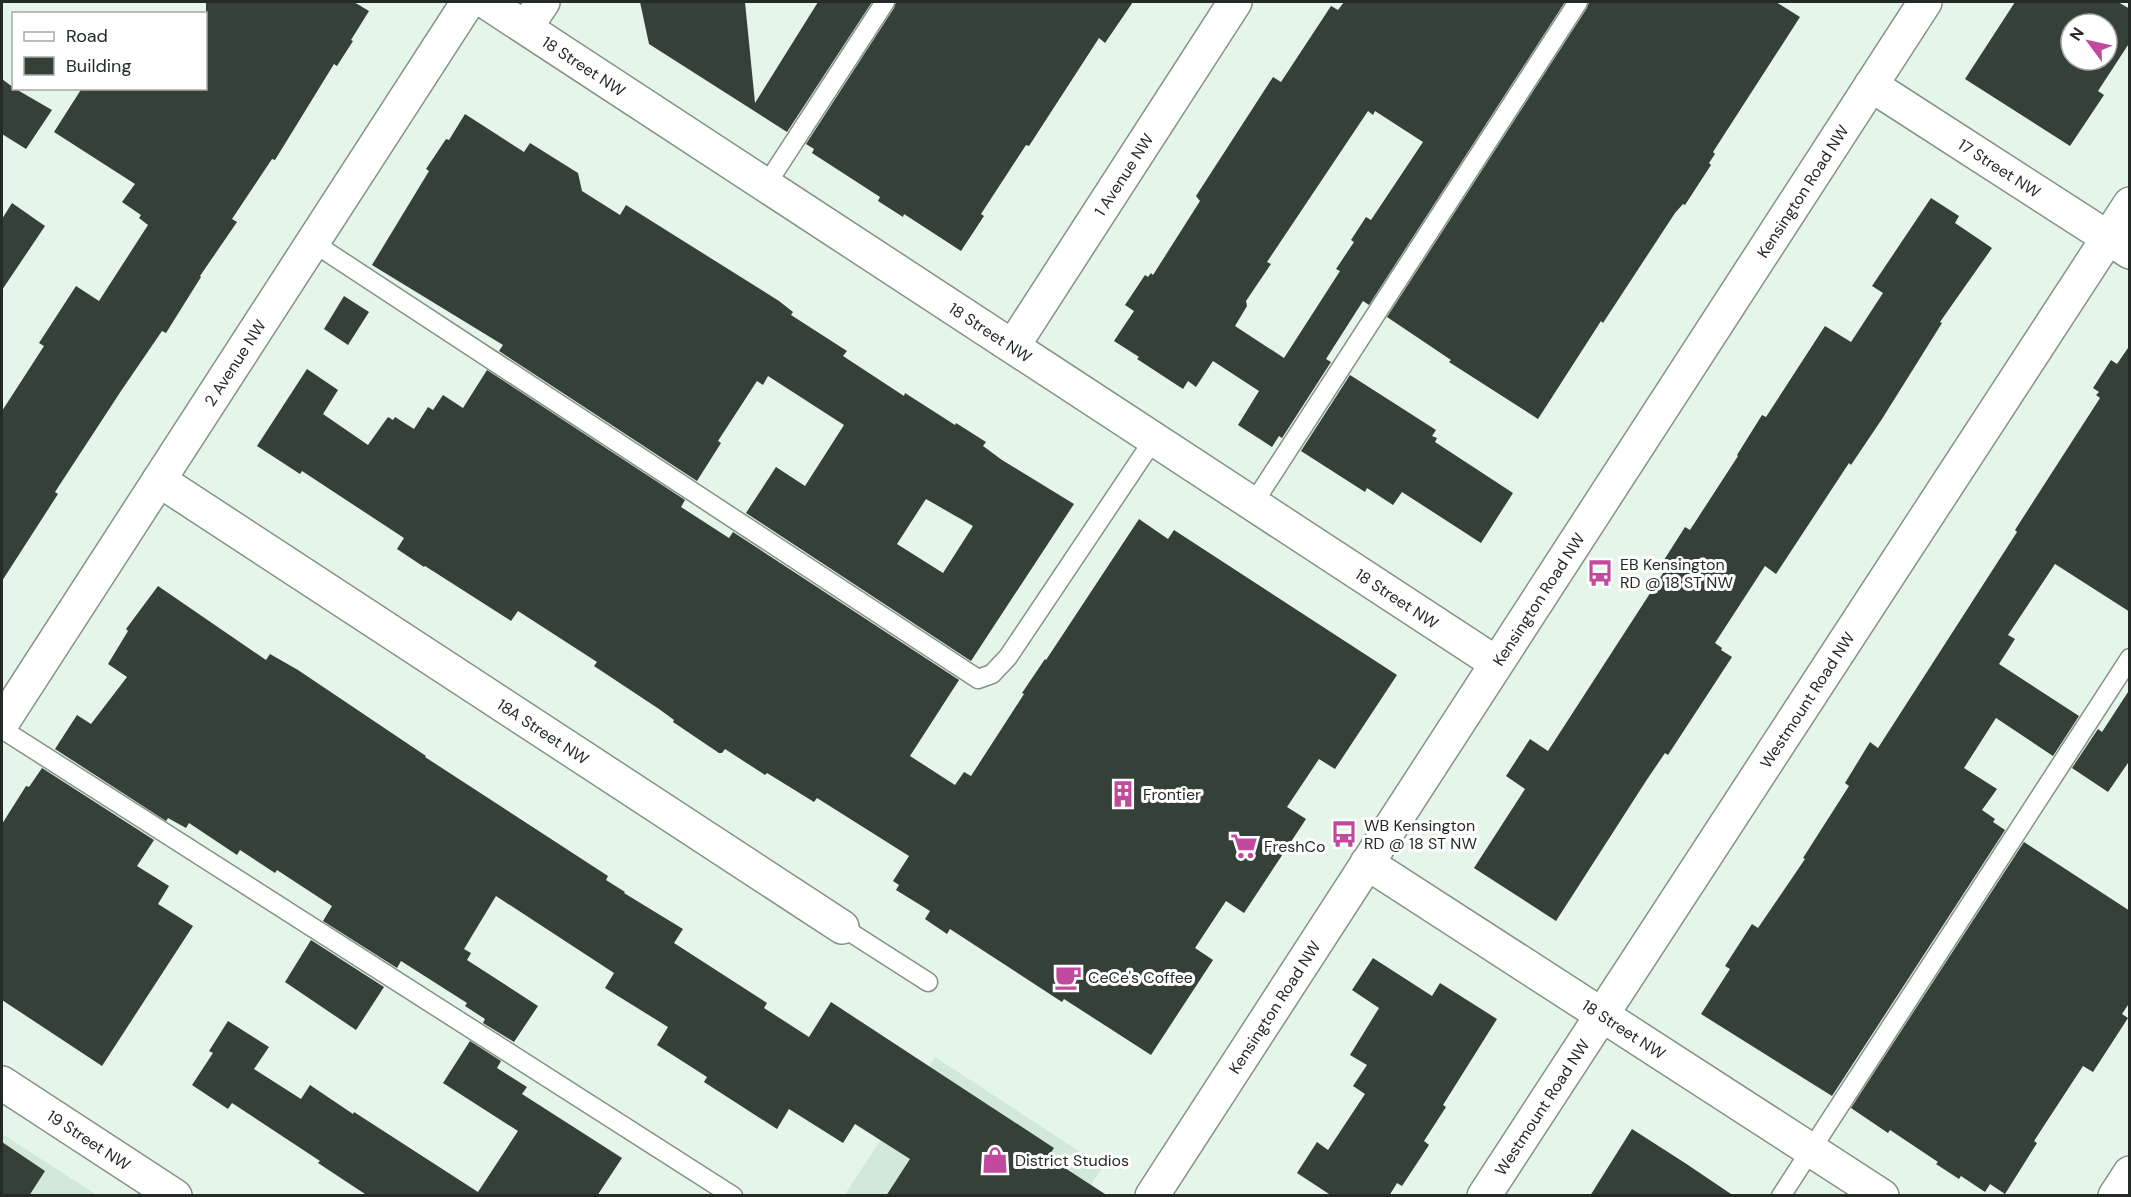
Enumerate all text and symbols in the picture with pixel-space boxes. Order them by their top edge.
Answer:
legend [12,12,207,90]
north arrow [2059,12,2119,72]
text: N [2065,23,2089,45]
text: Road [66,24,108,48]
street label: 18 Street NW [538,32,630,102]
text: Building [66,54,131,78]
street label: Kensington Road NW [1752,121,1854,262]
street label: 1 Avenue NW [1090,129,1159,220]
street label: 17 Street NW [1954,134,2045,203]
street label: 18 Street NW [945,298,1036,368]
street label: 2 Avenue NW [200,315,271,410]
street label: Kensington Road NW [1488,529,1590,670]
place label: EB Kensington RD @ 18 ST NW [1620,554,1733,593]
bus stop icon: EB Kensington RD @ 18 ST NW [1585,558,1615,588]
street label: 18 Street NW [1351,564,1443,634]
street label: Westmount Road NW [1755,628,1860,772]
street label: 18A Street NW [493,694,593,770]
building icon: Frontier [1108,779,1138,809]
place label: Frontier [1143,784,1201,805]
place label: WB Kensington RD @ 18 ST NW [1364,815,1477,854]
bus stop icon: WB Kensington RD @ 18 ST NW [1329,819,1359,849]
supermarket icon: FreshCo [1229,831,1259,861]
place label: FreshCo [1264,836,1325,857]
street label: Kensington Road NW [1224,937,1326,1078]
cafe icon: CeCe's Coffee [1053,962,1083,992]
place label: CeCe's Coffee [1088,967,1193,988]
street label: 18 Street NW [1578,995,1670,1065]
street label: Westmount Road NW [1490,1035,1595,1180]
street label: 19 Street NW [43,1105,135,1175]
shop icon: District Studios [980,1145,1010,1175]
place label: District Studios [1015,1150,1129,1171]

